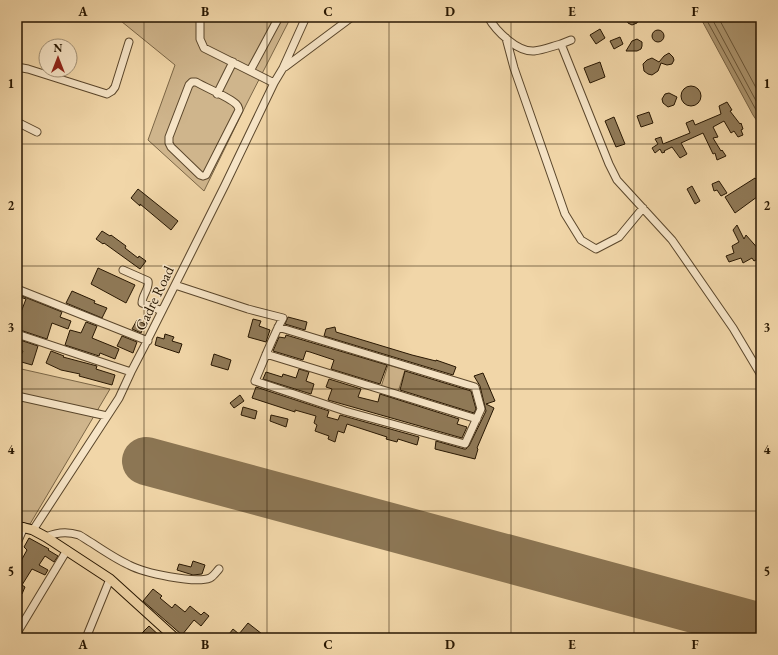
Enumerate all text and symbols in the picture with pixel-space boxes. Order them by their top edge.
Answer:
text: A [77,3,88,20]
text: B [201,3,209,20]
text: C [323,3,333,20]
text: D [445,3,455,20]
text: E [568,3,576,20]
text: F [691,3,699,20]
north arrow [38,38,78,78]
text: N [54,41,63,55]
text: 1 [8,75,15,92]
text: 1 [764,75,771,92]
text: 2 [8,197,15,214]
text: 2 [764,197,771,214]
street label: Cadre Road [130,262,178,333]
text: 3 [8,319,15,336]
text: 3 [764,319,771,336]
text: 4 [8,441,15,458]
text: 4 [764,441,771,458]
text: 5 [8,563,14,580]
text: 5 [764,563,770,580]
text: A [77,636,88,653]
text: B [201,636,209,653]
text: C [323,636,333,653]
text: D [445,636,455,653]
text: E [568,636,576,653]
text: F [691,636,699,653]

